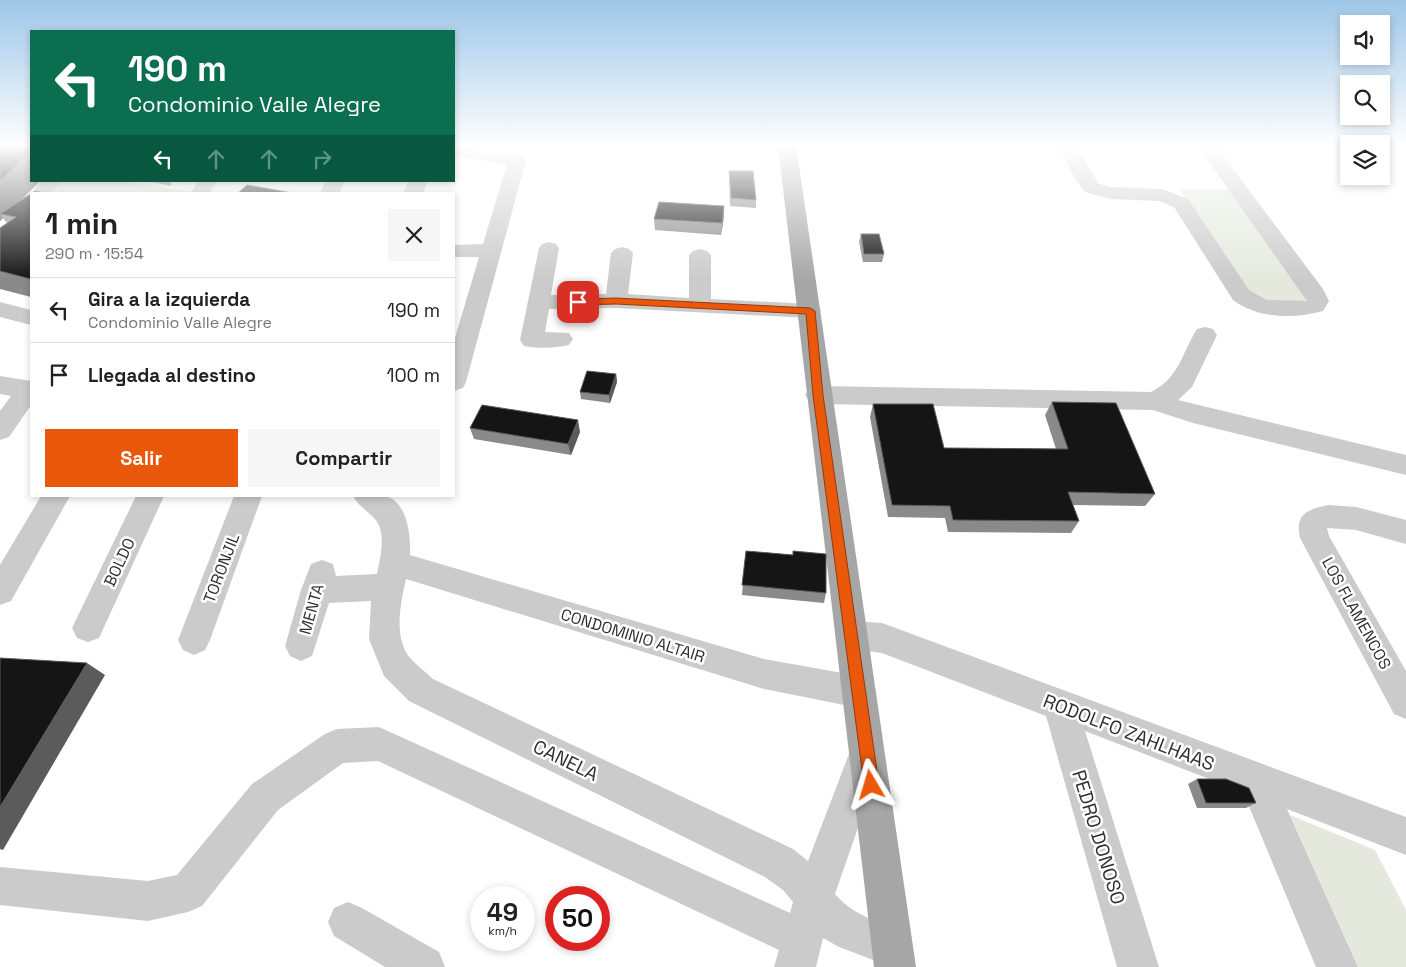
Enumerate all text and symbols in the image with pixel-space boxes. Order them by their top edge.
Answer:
map controls [1340,15,1390,185]
button: sound [1340,15,1390,65]
text: 190 m [128,47,227,91]
icon: left [45,50,110,115]
button: search [1340,75,1390,125]
text: Condominio Valle Alegre [128,90,381,118]
button: layers [1340,135,1390,185]
icon: left [149,145,177,173]
icon: ahead [202,145,230,173]
icon: ahead [255,145,283,173]
icon: right [308,145,336,173]
text: 1 min [45,204,118,243]
button: close [388,209,440,261]
text: 290 m · 15:54 [45,243,144,264]
pin [557,281,599,323]
text: Gira a la izquierda [88,287,250,312]
icon: arrive [564,288,592,316]
icon: left [45,296,73,324]
text: 190 m [387,298,440,323]
text: Condominio Valle Alegre [88,312,272,333]
icon: arrive [45,361,73,389]
text: Llegada al destino [88,363,256,388]
text: 100 m [386,363,440,388]
button: Salir [45,429,238,487]
button: Compartir [248,429,440,487]
street label: TORONJIL [199,530,244,606]
street label: BOLDO [99,535,140,590]
street label: LOS FLAMENCOS [1317,554,1396,673]
street label: MENTA [294,581,329,637]
street label: CONDOMINIO ALTAIR [558,604,707,667]
street label: RODOLFO ZAHLHAAS [1040,688,1218,777]
street label: CANELA [529,734,603,787]
position arrow [844,758,896,810]
street label: PEDRO DONOSO [1066,767,1131,907]
speed limit sign: 50 [545,886,610,951]
text: 49 [487,896,518,928]
text: km/h [488,923,517,939]

